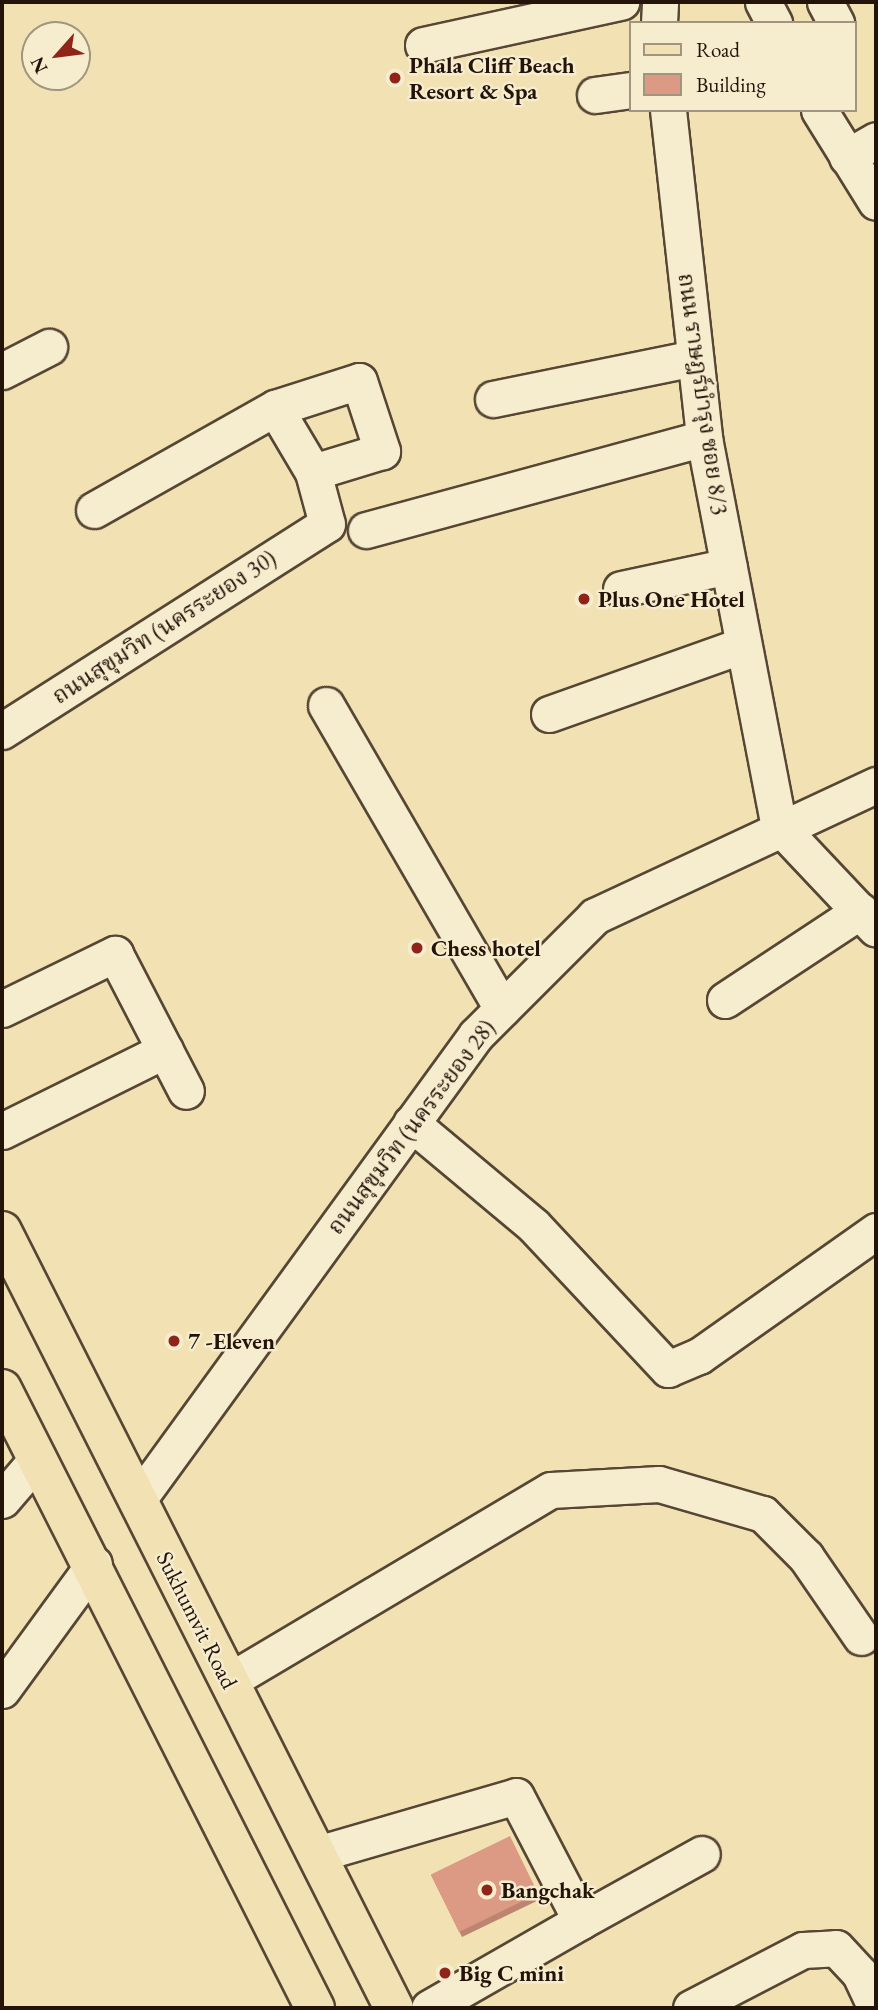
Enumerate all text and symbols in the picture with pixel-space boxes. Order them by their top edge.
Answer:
north arrow [21,21,91,91]
legend [630,21,857,112]
text: Road [696,36,740,63]
place label: Phala Cliff Beach Resort & Spa [409,51,575,105]
text: N [24,52,53,78]
marker: Phala Cliff Beach Resort & Spa [387,70,403,86]
text: Building [696,71,766,98]
street label: ถนน ราษฎร์บำรุง ซอย 8/3 [672,271,734,517]
street label: ถนนสุขุมวิท (นครระยอง 30) [47,544,281,710]
place label: Plus One Hotel [598,585,745,613]
marker: Plus One Hotel [576,591,592,607]
place label: Chess hotel [431,934,541,962]
marker: Chess hotel [409,940,425,956]
street label: ถนนสุขุมวิท (นครระยอง 28) [321,1014,501,1240]
place label: 7 -Eleven [188,1327,275,1355]
marker: 7 -Eleven [166,1333,182,1349]
street label: Sukhumvit Road [151,1547,243,1693]
place label: Bangchak [501,1876,595,1904]
marker: Bangchak [479,1882,495,1898]
place label: Big C mini [459,1959,564,1987]
marker: Big C mini [437,1965,453,1981]

